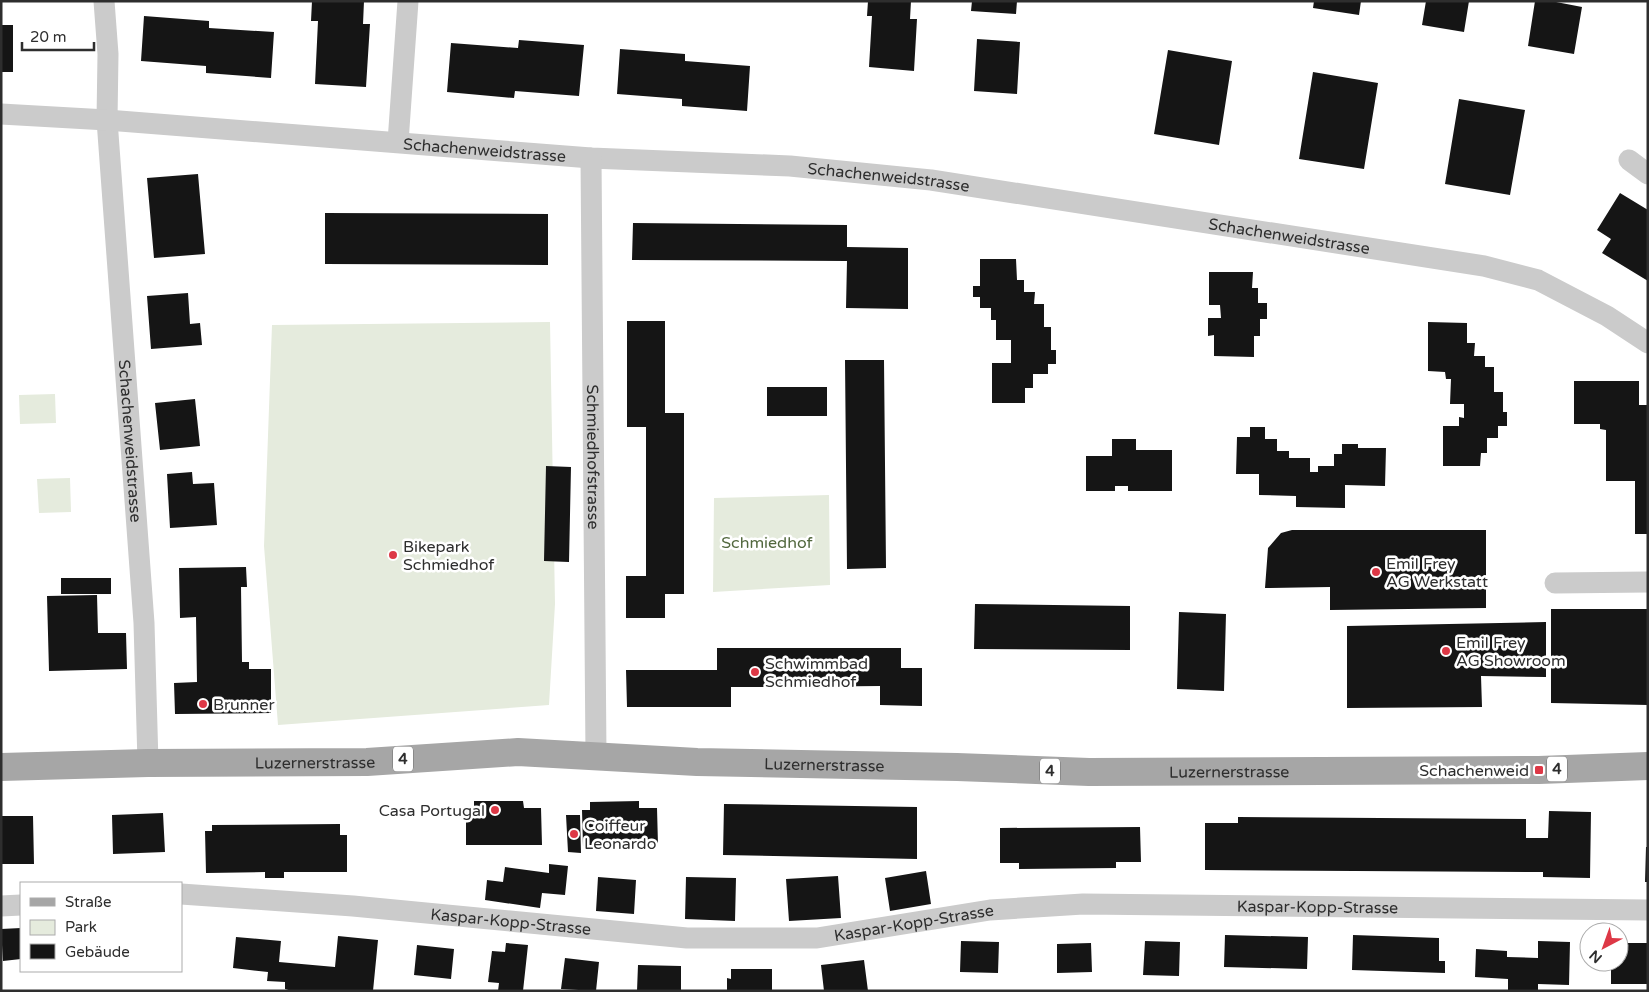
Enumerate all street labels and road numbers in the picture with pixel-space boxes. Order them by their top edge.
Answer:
street label: Schachenweidstrasse [402,134,567,167]
street label: Schachenweidstrasse [806,159,971,197]
street label: Schachenweidstrasse [1207,214,1371,259]
street label: Schachenweidstrasse [114,359,146,523]
street label: Schmiedhofstrasse [582,384,603,530]
road number: 4 [393,746,413,772]
street label: Luzernerstrasse [255,752,376,774]
street label: Luzernerstrasse [764,754,885,777]
road number: 4 [1547,756,1567,782]
road number: 4 [1040,758,1060,784]
street label: Luzernerstrasse [1169,762,1289,783]
street label: Kaspar-Kopp-Strasse [1237,897,1398,918]
street label: Kaspar-Kopp-Strasse [833,901,995,946]
street label: Kaspar-Kopp-Strasse [430,904,592,940]

